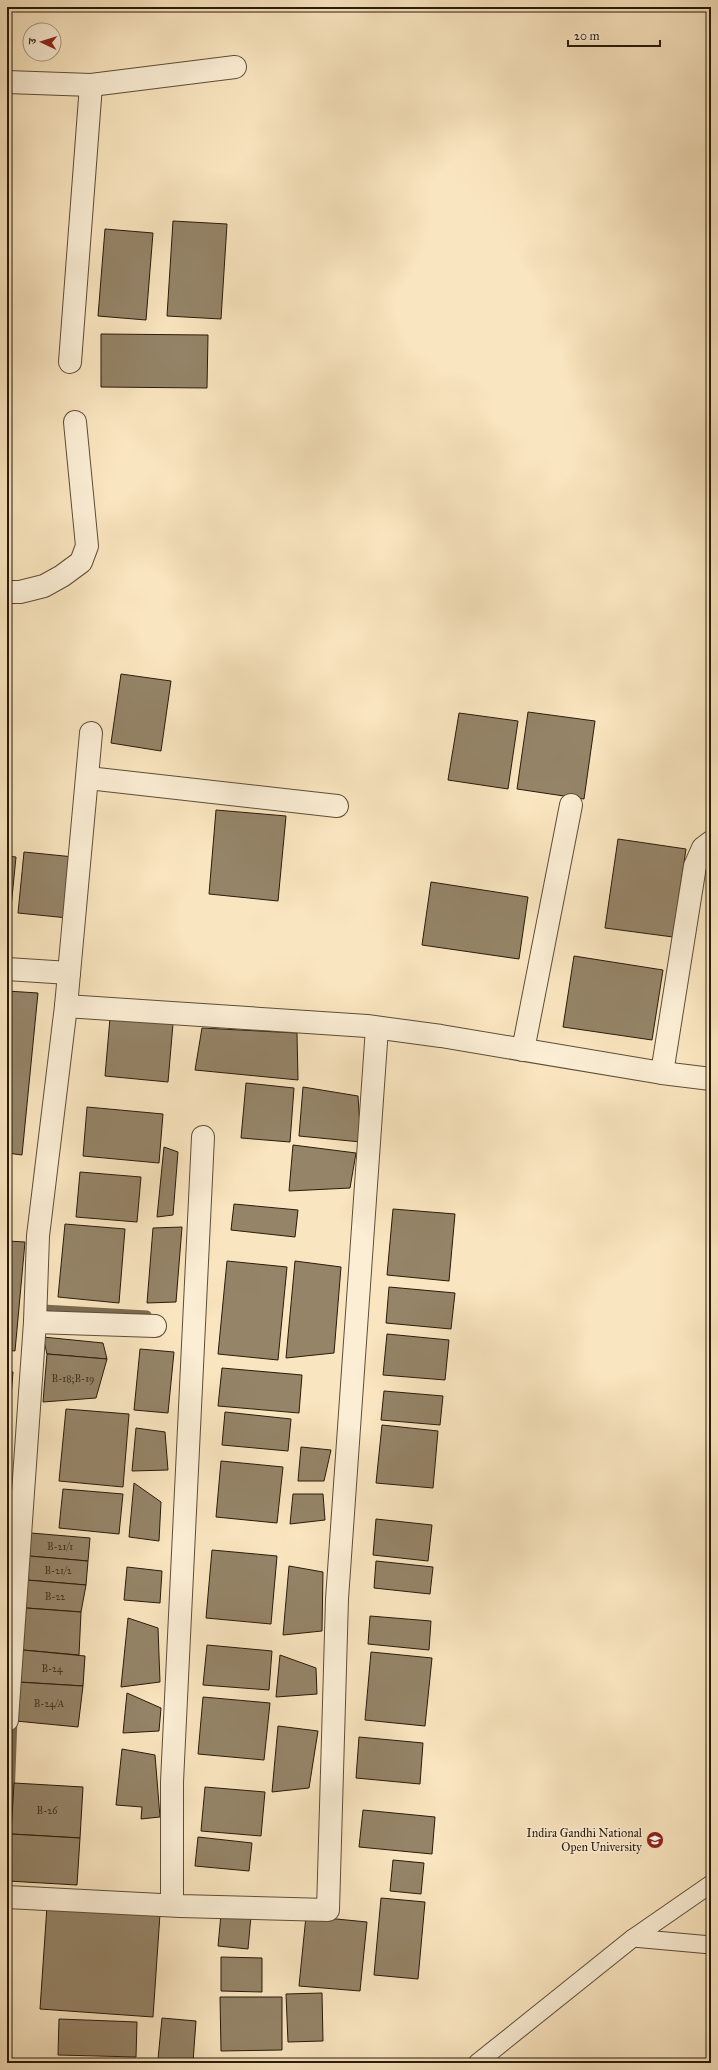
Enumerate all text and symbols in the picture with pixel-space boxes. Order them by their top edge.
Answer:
north arrow [22,22,62,62]
scale bar [568,22,660,48]
text: 20 m [574,29,600,43]
text: उ [26,37,39,46]
house number: B-18;B-19 [52,1373,94,1385]
house number: B-21/1 [47,1541,73,1553]
house number: B-21/2 [44,1565,72,1577]
house number: B-22 [45,1591,65,1603]
house number: B-24 [41,1663,63,1675]
house number: B-24/A [34,1698,65,1710]
house number: B-26 [37,1805,58,1817]
place label: Indira Gandhi National Open University [527,1826,643,1854]
school or university icon: Indira Gandhi National Open University [645,1830,665,1850]

